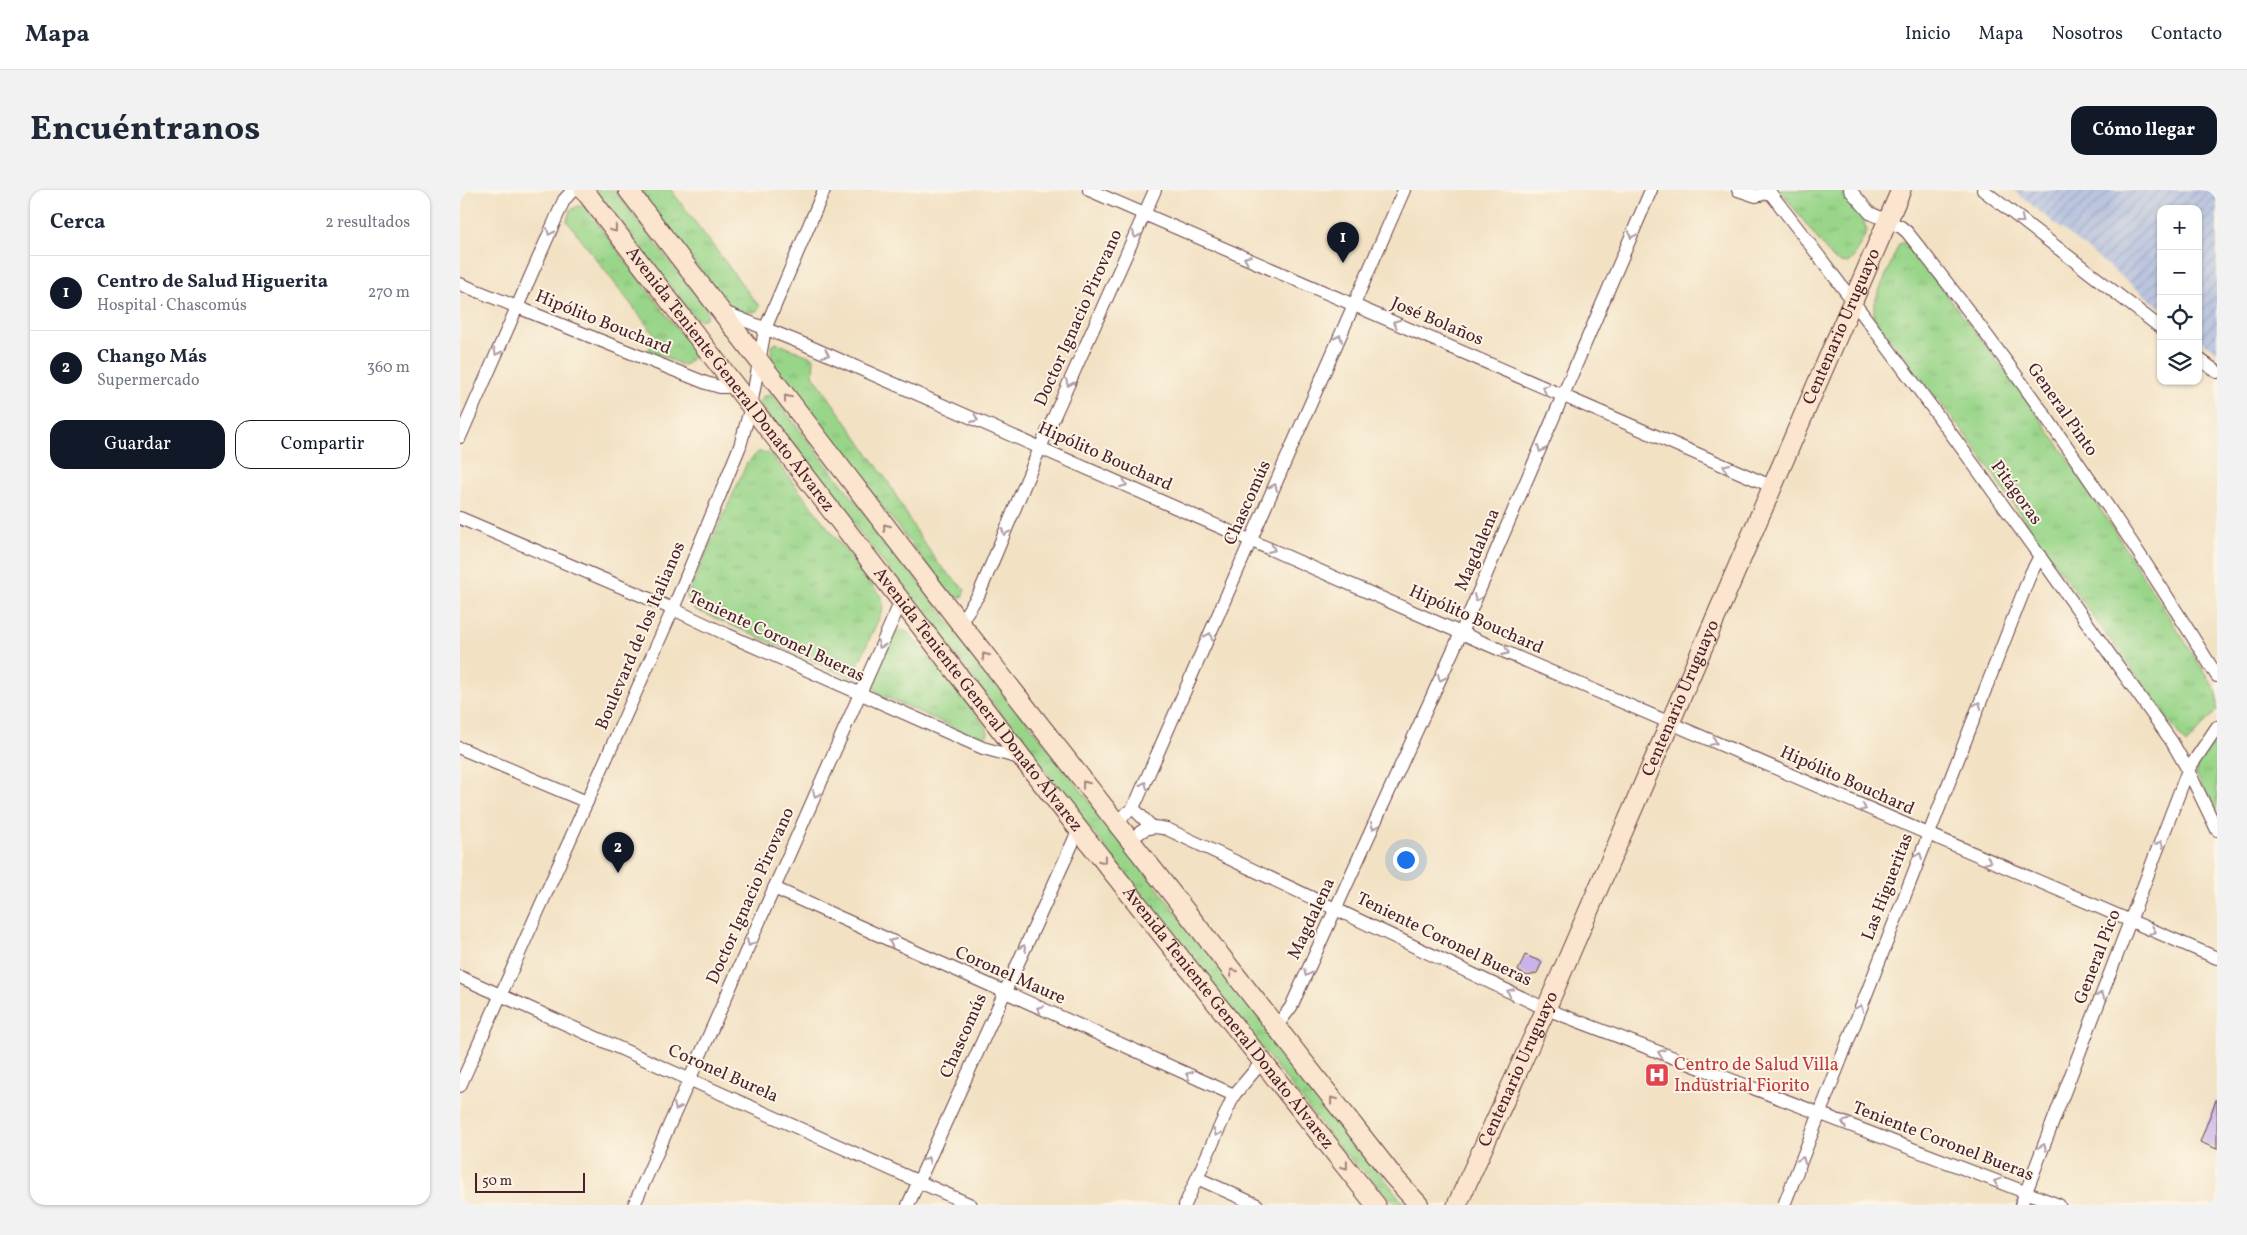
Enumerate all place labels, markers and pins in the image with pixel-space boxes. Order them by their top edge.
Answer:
pin: 1 [1327,222,1359,263]
pin: 2 [602,832,634,873]
place label: Centro de Salud Villa Industrial Fiorito [1674,1053,1839,1099]
hospital icon: Centro de Salud Villa Industrial Fiorito [1644,1062,1670,1088]

